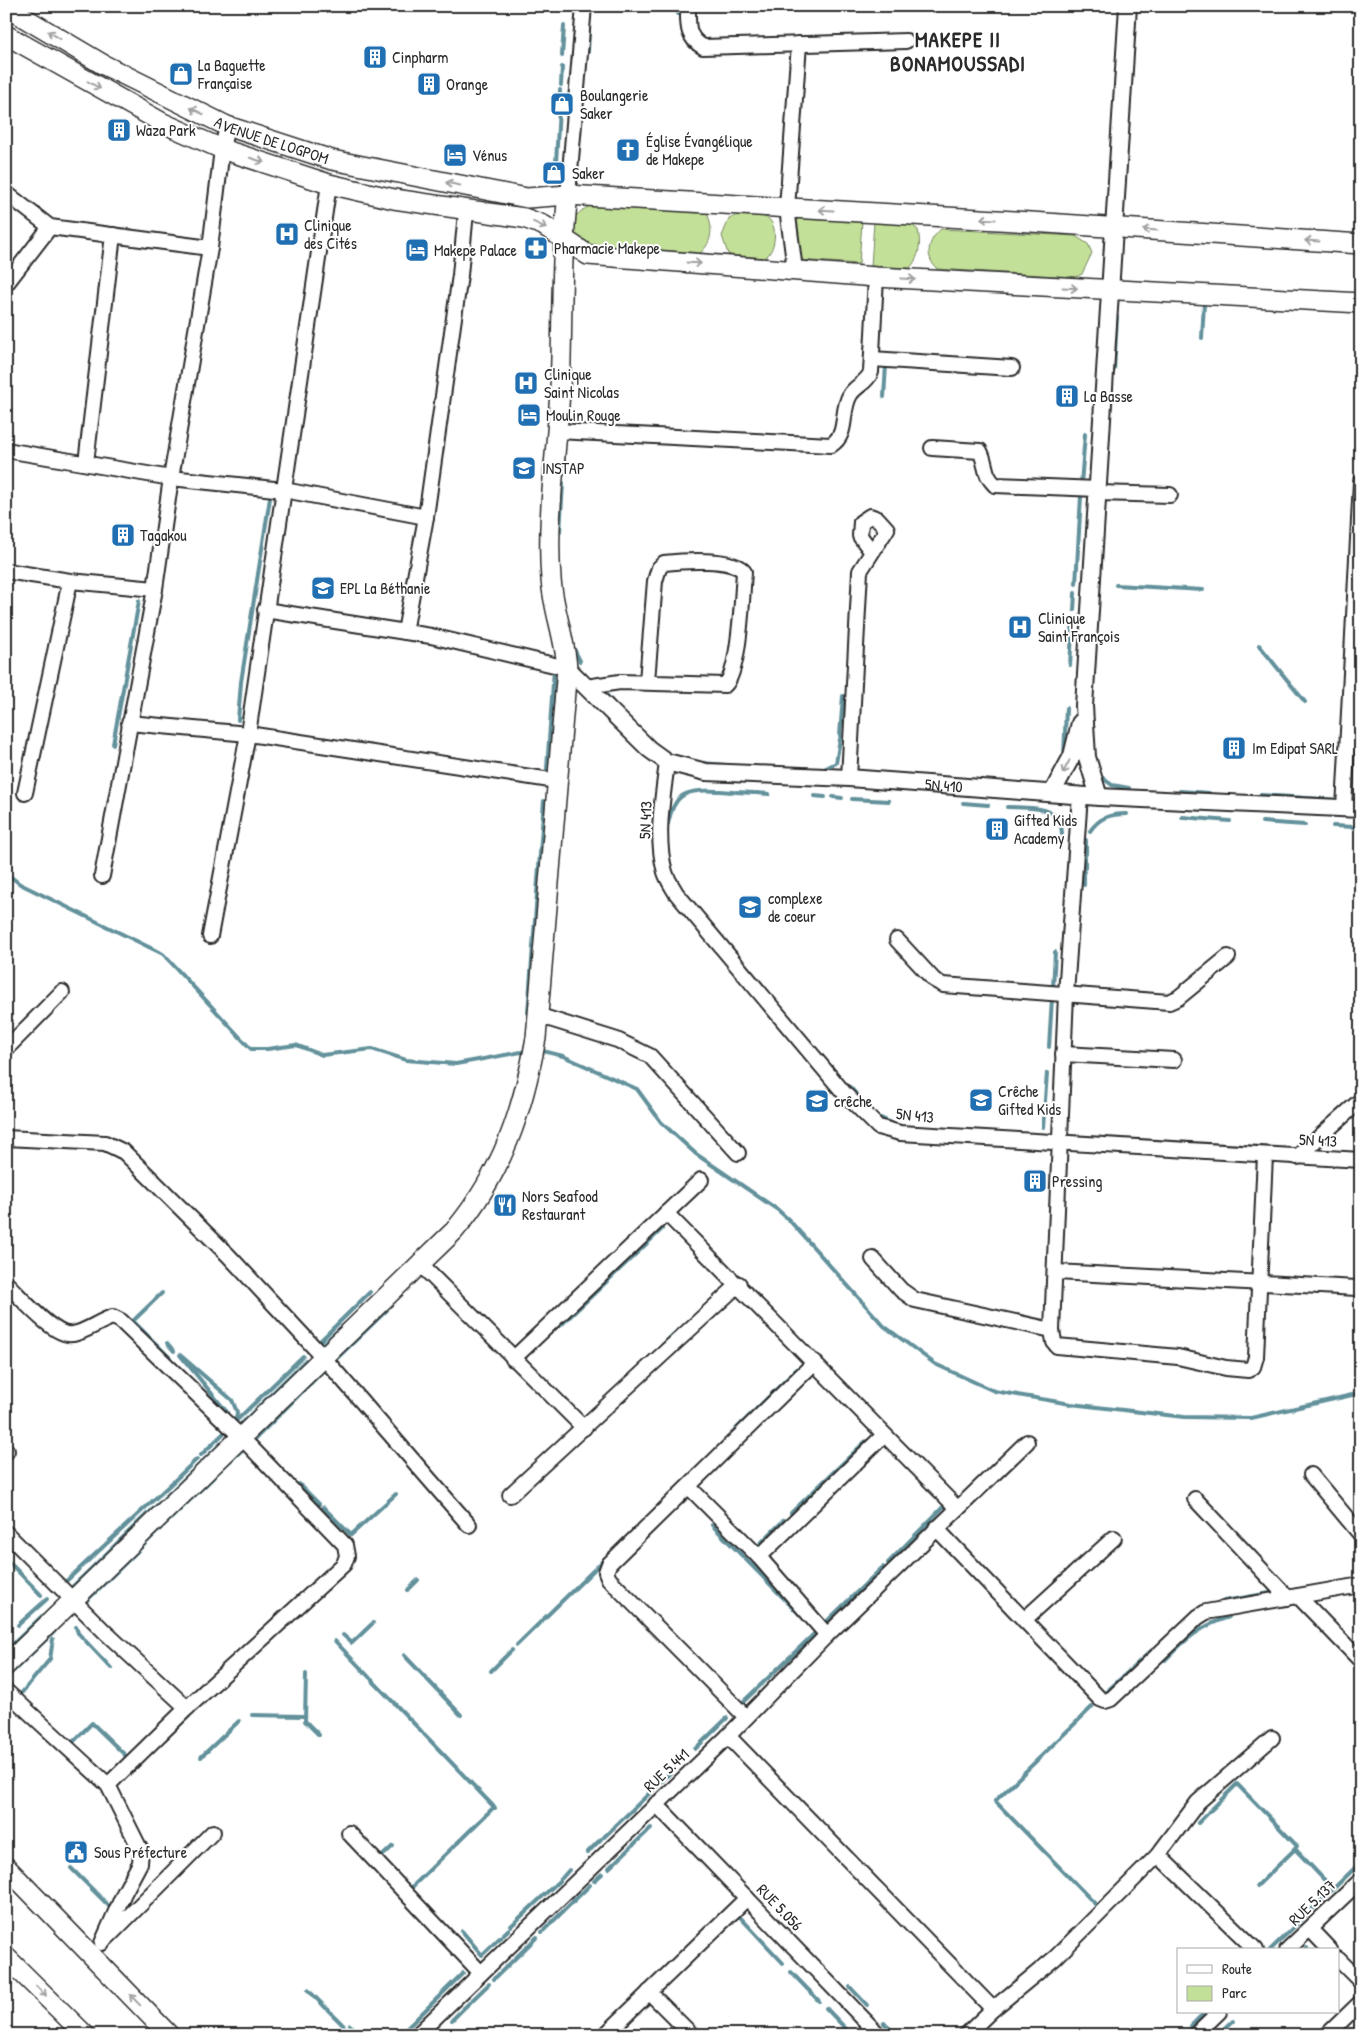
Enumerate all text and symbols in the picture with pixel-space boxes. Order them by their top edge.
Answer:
district label: MAKEPE II BONAMOUSSADI [890,25,1026,78]
one-way arrow [47,30,61,40]
building icon: Cinpharm [362,44,388,70]
place label: Cinpharm [392,46,449,68]
place label: La Baguette Française [197,54,266,94]
shop icon: La Baguette Française [168,61,194,87]
building icon: Orange [416,71,442,97]
place label: Orange [446,73,489,95]
one-way arrow [86,81,100,91]
place label: Boulangerie Saker [580,84,649,124]
shop icon: Boulangerie Saker [549,91,575,117]
one-way arrow [190,106,205,115]
street label: AVENUE DE LOGPOM [211,111,332,169]
building icon: Waza Park [106,117,132,143]
place label: Waza Park [136,119,196,141]
place label: Église Évangélique de Makepe [646,130,753,170]
church icon: Église Évangélique de Makepe [615,137,641,163]
hotel icon: Vénus [442,142,468,168]
place label: Vénus [472,144,507,166]
one-way arrow [249,156,265,166]
shop icon: Saker [541,160,567,186]
place label: Saker [572,162,605,184]
one-way arrow [446,179,462,189]
one-way arrow [818,206,834,215]
place label: Clinique des Cités [304,214,357,254]
one-way arrow [980,215,996,224]
one-way arrow [532,220,547,230]
hospital icon: Clinique des Cités [274,221,300,247]
one-way arrow [1142,226,1158,235]
pharmacy icon: Pharmacie Makepe [523,235,549,261]
one-way arrow [1304,236,1320,246]
hotel icon: Makepe Palace [404,237,430,263]
place label: Pharmacie Makepe [554,237,660,259]
place label: Makepe Palace [434,239,517,261]
one-way arrow [685,258,701,267]
one-way arrow [900,274,916,283]
one-way arrow [1062,283,1078,292]
place label: Clinique Saint Nicolas [544,363,619,403]
hospital icon: Clinique Saint Nicolas [513,370,539,396]
building icon: La Basse [1054,383,1080,409]
place label: La Basse [1084,385,1134,407]
hotel icon: Moulin Rouge [516,402,542,428]
place label: Moulin Rouge [546,404,621,426]
school or university icon: INSTAP [511,455,537,481]
place label: INSTAP [542,457,585,479]
building icon: Tagakou [110,522,136,548]
place label: Tagakou [140,524,187,546]
school or university icon: EPL La Béthanie [310,575,336,601]
place label: EPL La Béthanie [340,577,431,599]
place label: Clinique Saint François [1038,607,1120,647]
hospital icon: Clinique Saint François [1007,614,1033,640]
building icon: Im Edipat SARL [1221,735,1247,761]
place label: Im Edipat SARL [1252,737,1338,759]
one-way arrow [1061,760,1071,775]
street label: 5N.410 [924,773,964,798]
street label: 5N 413 [633,801,657,839]
place label: Gifted Kids Academy [1014,809,1077,849]
building icon: Gifted Kids Academy [984,816,1010,842]
place label: complexe de coeur [768,887,823,927]
school or university icon: complexe de coeur [737,894,763,920]
place label: Crêche Gifted Kids [998,1080,1061,1120]
school or university icon: Crêche Gifted Kids [968,1087,994,1113]
school or university icon: crêche [804,1088,830,1114]
place label: crêche [834,1090,873,1112]
street label: 5N 413 [895,1102,935,1128]
street label: 5N 413 [1298,1128,1338,1152]
building icon: Pressing [1022,1168,1048,1194]
place label: Pressing [1052,1170,1102,1192]
place label: Nors Seafood Restaurant [522,1185,598,1225]
restaurant icon: Nors Seafood Restaurant [492,1192,518,1218]
street label: RUE 5.441 [638,1743,694,1797]
public building icon: Sous Préfecture [63,1839,89,1865]
place label: Sous Préfecture [94,1841,188,1863]
street label: RUE 5.137 [1284,1874,1341,1930]
street label: RUE 5.056 [752,1879,808,1935]
legend [1177,1948,1340,2014]
text: Route [1222,1958,1252,1979]
text: Parc [1222,1982,1247,2003]
one-way arrow [35,1985,47,1997]
one-way arrow [129,1994,141,2006]

